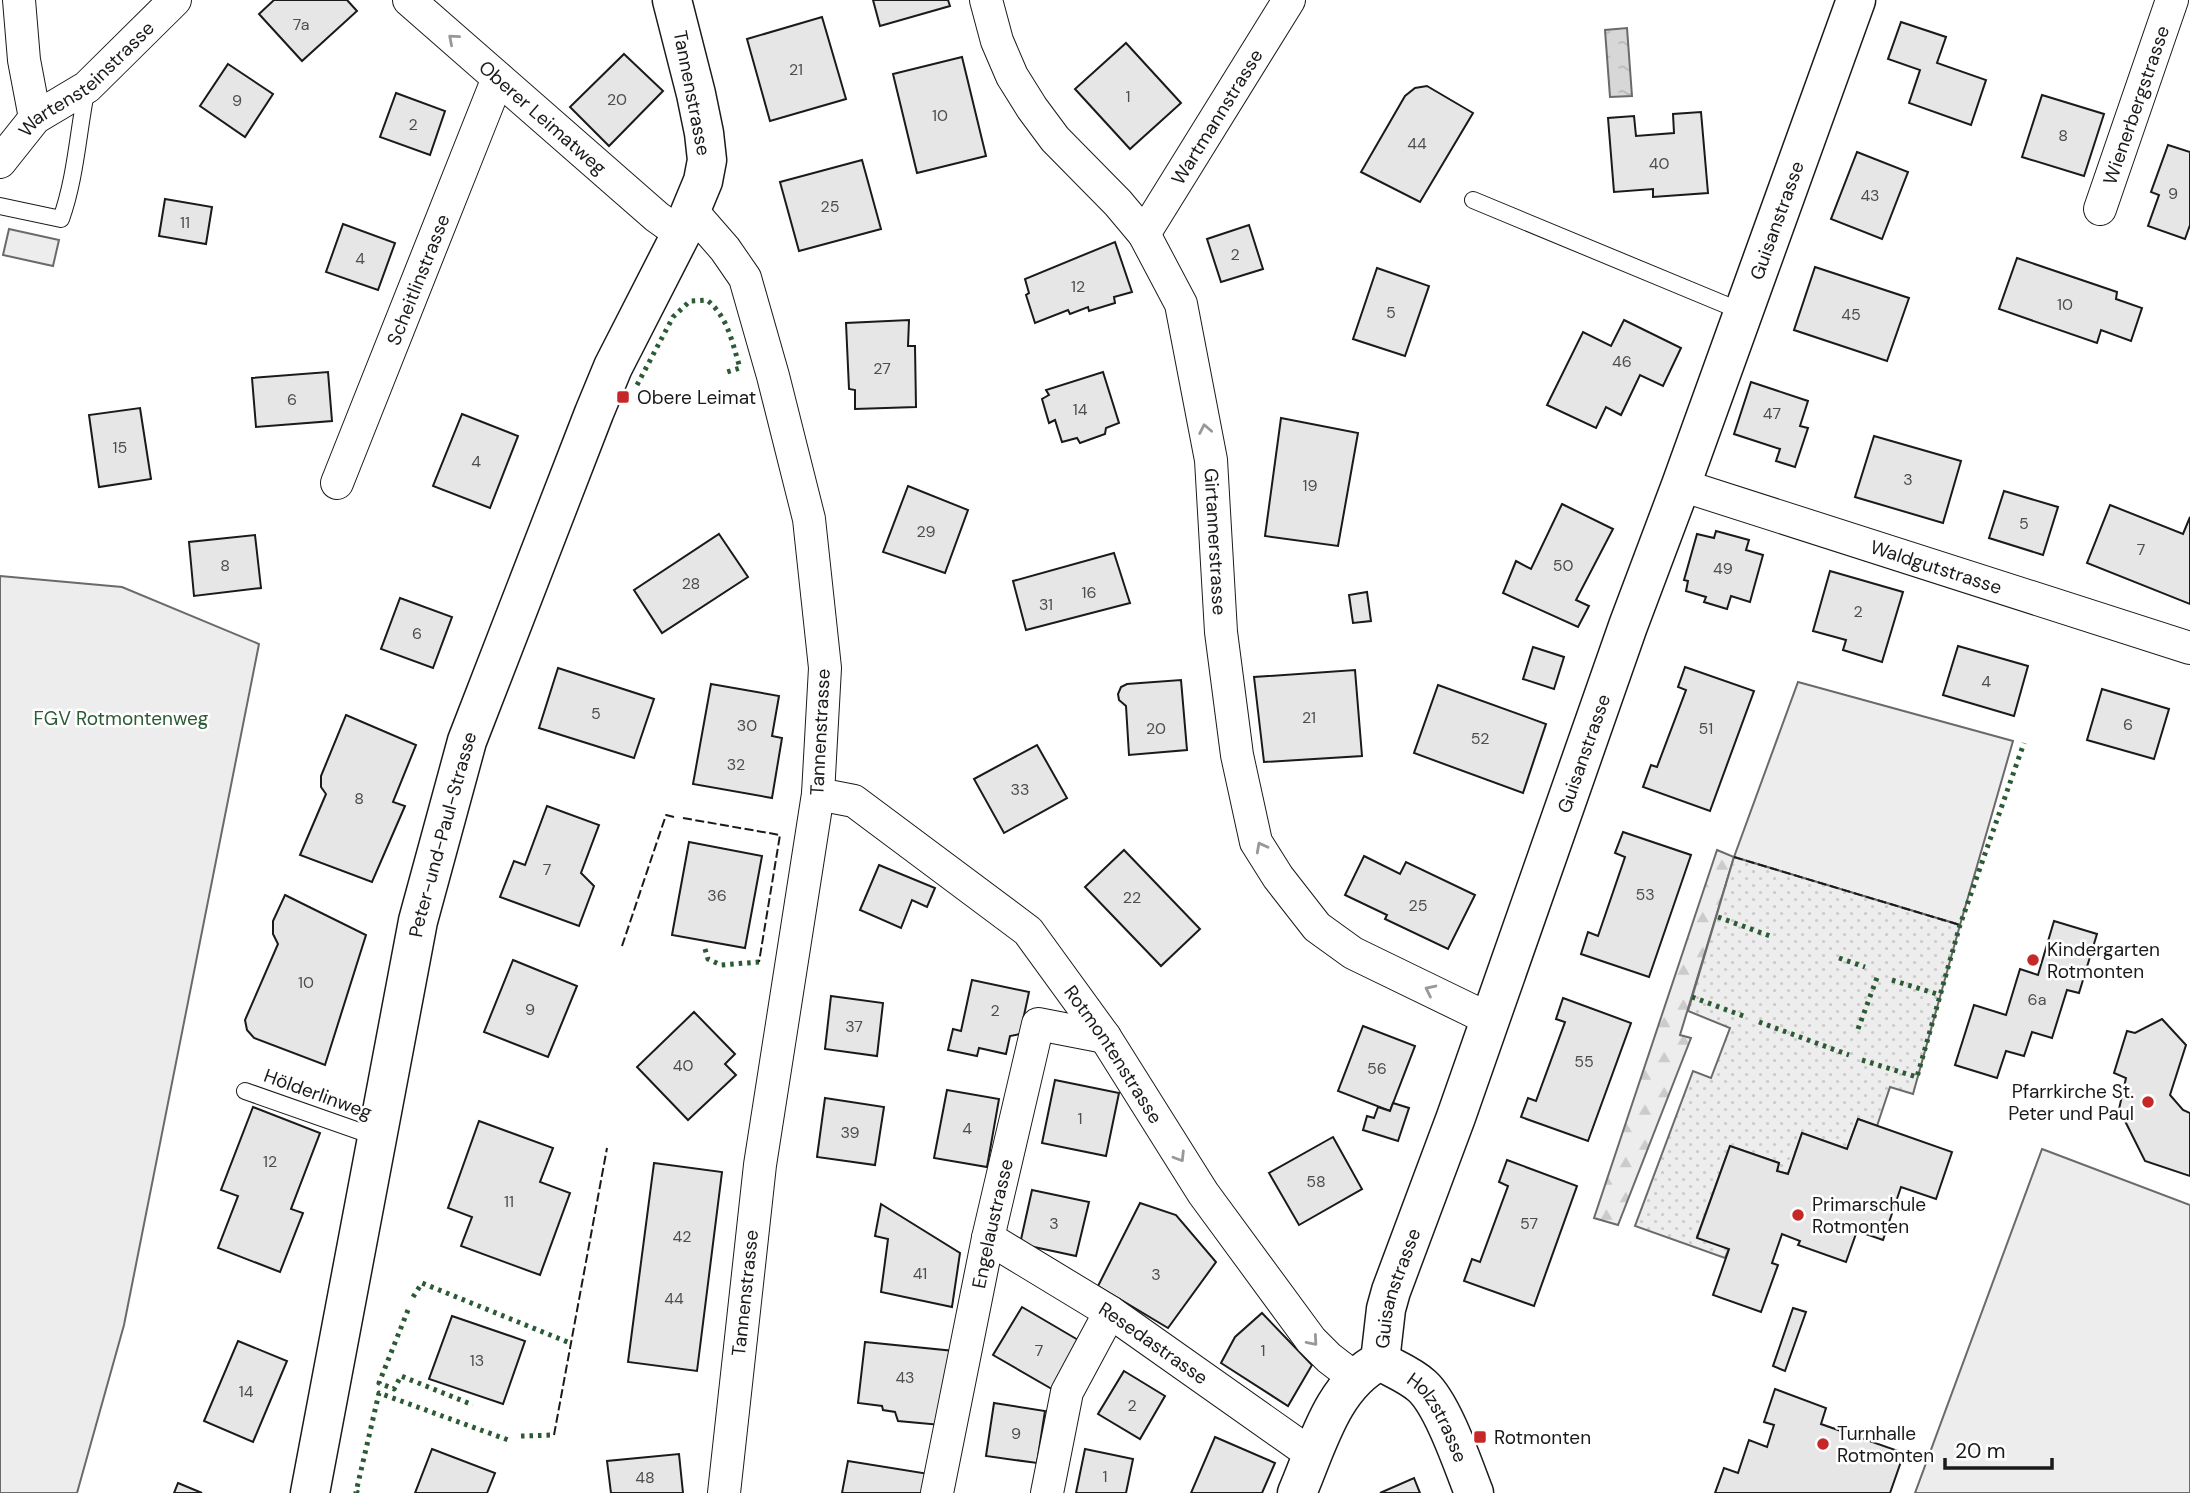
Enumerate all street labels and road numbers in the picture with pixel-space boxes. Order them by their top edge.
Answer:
street label: Wartensteinstrasse [13,15,159,142]
street label: Wienerbergstrasse [2097,22,2175,188]
street label: Tannenstrasse [668,28,716,158]
street label: Wartmannstrasse [1165,44,1268,189]
street label: Oberer Leimatweg [474,54,612,180]
street label: Guisanstrasse [1744,158,1809,283]
street label: Scheitlinstrasse [381,210,455,349]
street label: Girtannerstrasse [1199,467,1233,616]
street label: Waldgutstrasse [1867,534,2005,599]
street label: Tannenstrasse [804,668,836,796]
street label: Guisanstrasse [1551,691,1616,816]
street label: Peter-und-Paul-Strasse [403,728,482,939]
street label: Rotmontenstrasse [1059,980,1169,1128]
street label: Hölderlinweg [260,1063,376,1125]
street label: Engelaustrasse [966,1156,1019,1291]
street label: Guisanstrasse [1369,1225,1426,1350]
street label: Tannenstrasse [726,1229,764,1357]
street label: Resedastrasse [1094,1296,1213,1390]
street label: Holzstrasse [1402,1366,1474,1466]

